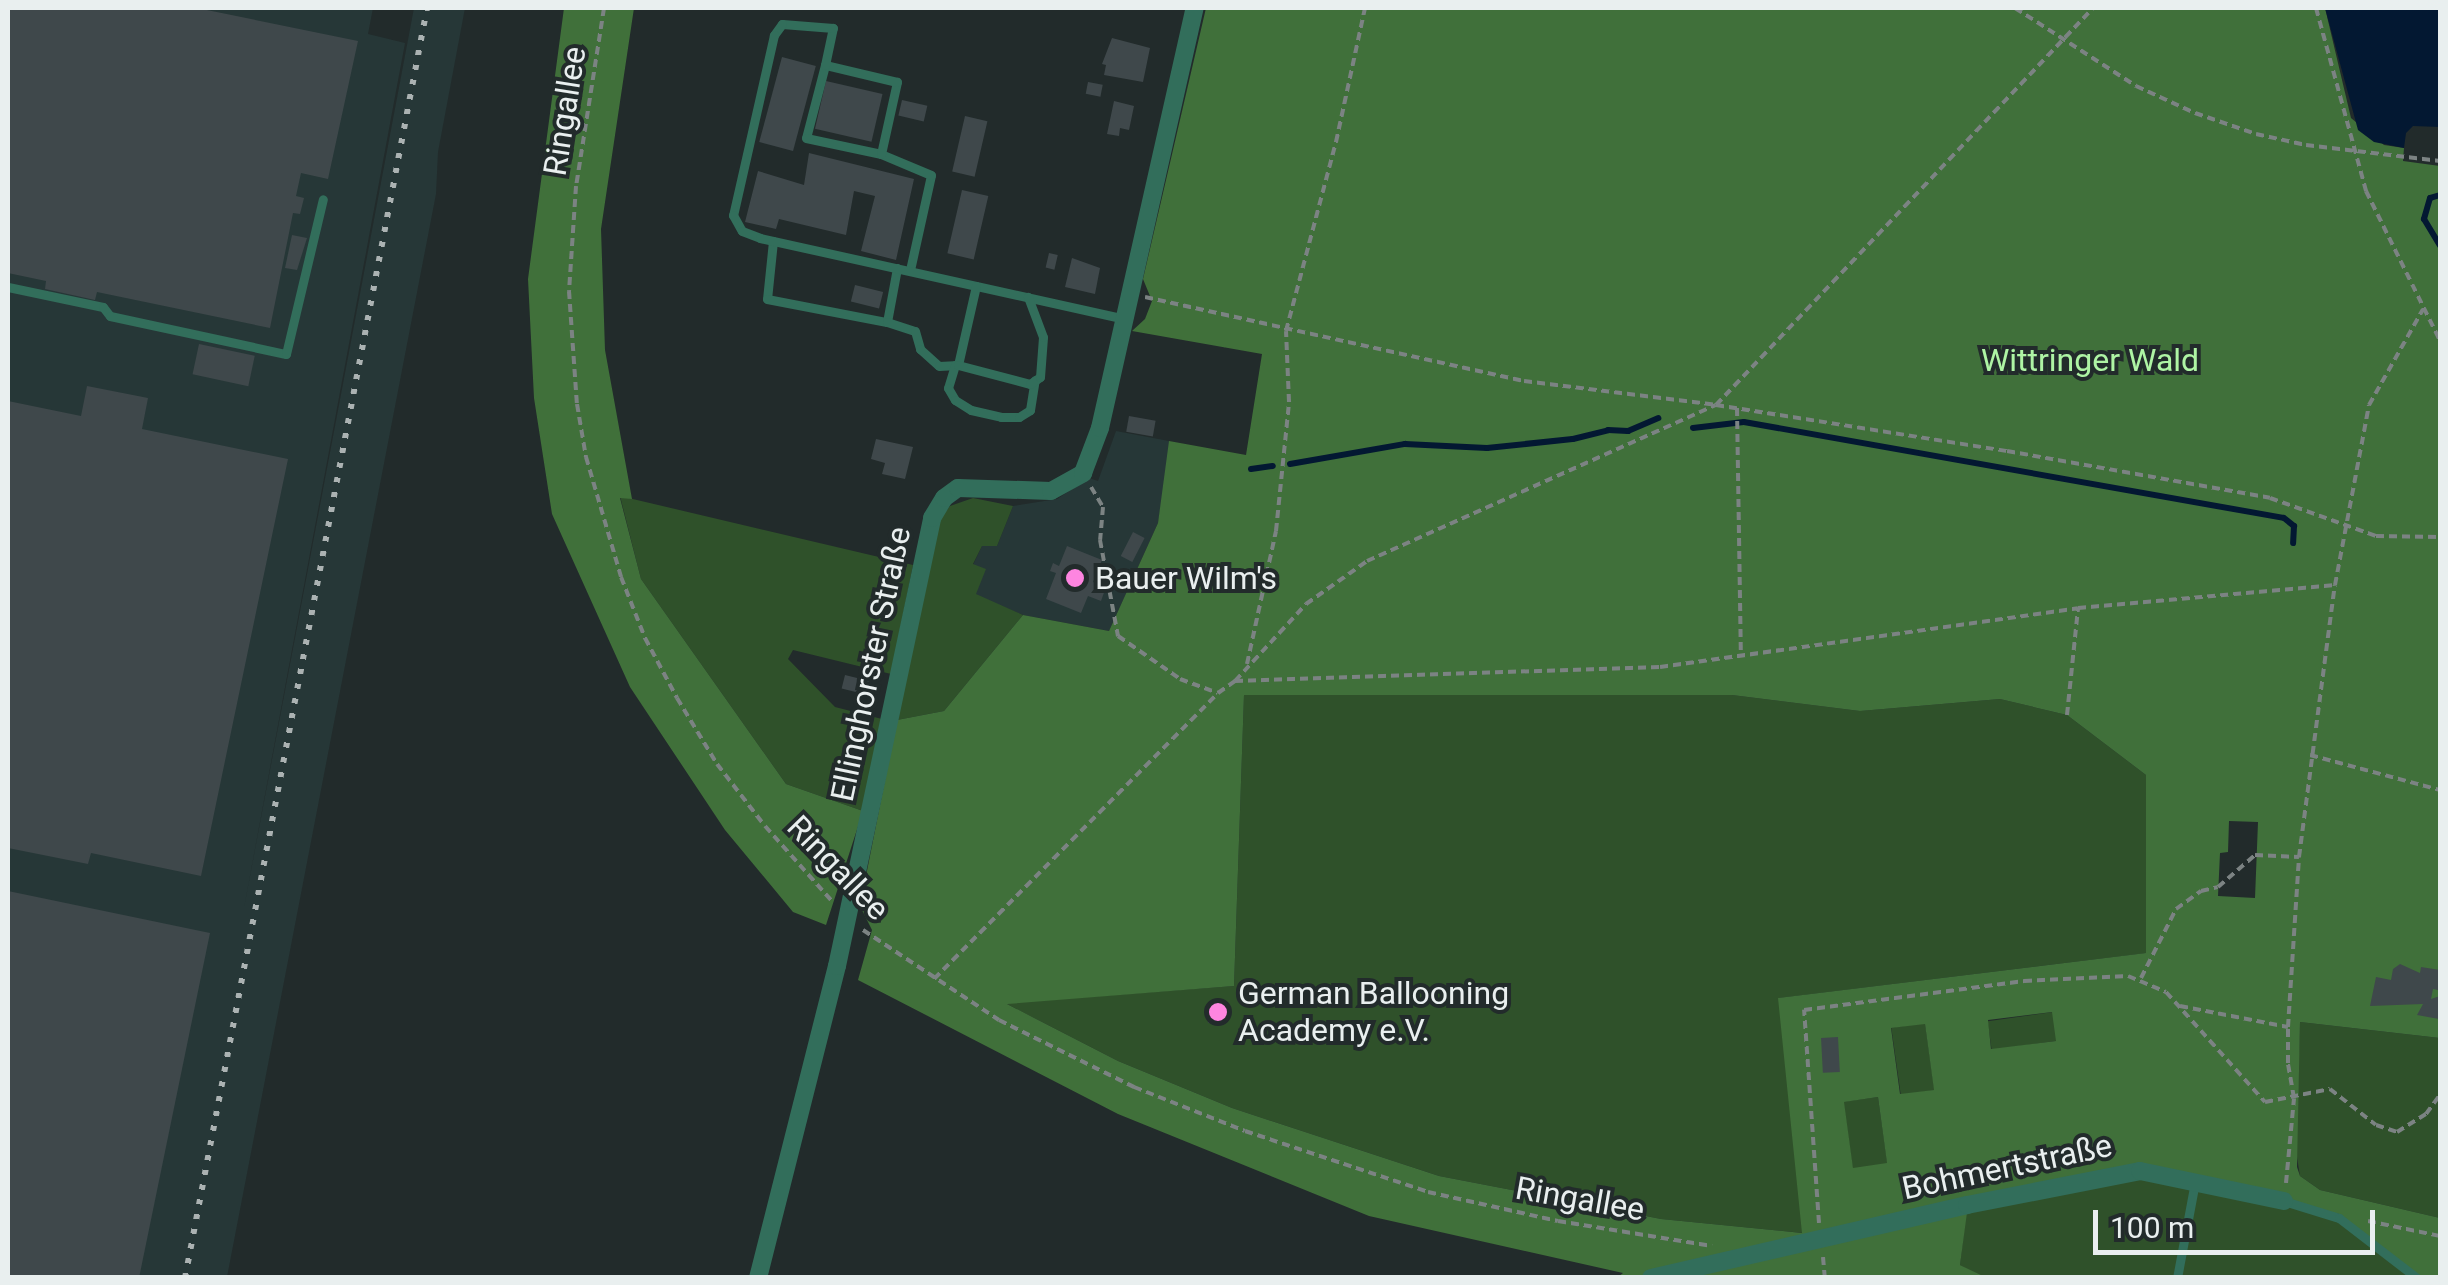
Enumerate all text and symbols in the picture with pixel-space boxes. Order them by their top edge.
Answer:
street label: Ringallee [536,44,594,178]
park label: Wittringer Wald [1981,341,2199,379]
street label: Ellinghorster Straße [823,523,919,805]
place label: Bauer Wilm's [1095,559,1277,597]
marker: Bauer Wilm's [1064,567,1086,589]
street label: Ringallee [779,808,897,928]
place label: German Ballooning Academy e.V. [1238,975,1509,1050]
marker: German Ballooning Academy e.V. [1207,1001,1229,1023]
street label: Bohmertstraße [1899,1126,2115,1208]
street label: Ringallee [1513,1169,1647,1229]
scale bar [2098,1190,2380,1252]
text: 100 m [2110,1210,2194,1245]

